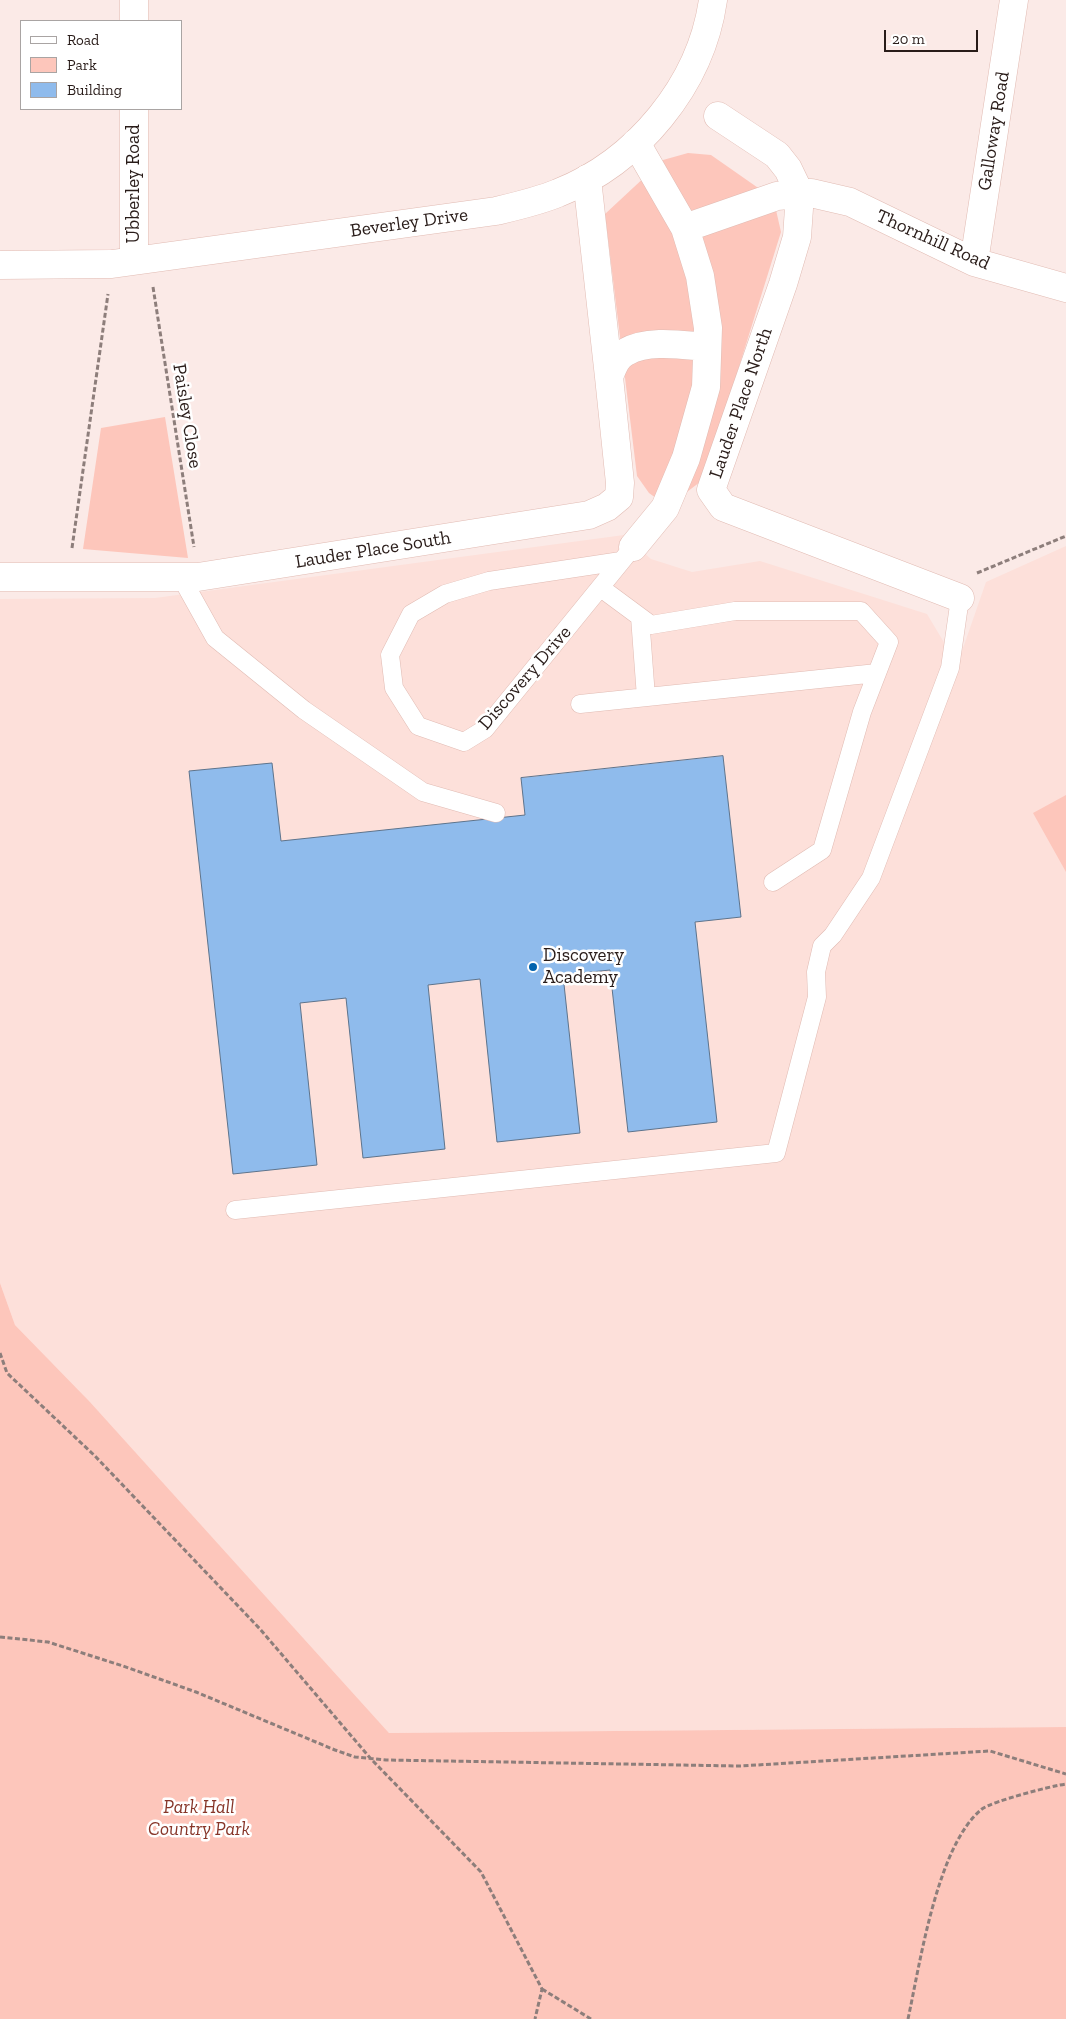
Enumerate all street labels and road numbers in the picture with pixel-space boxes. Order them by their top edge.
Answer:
street label: Galloway Road [973,70,1015,192]
street label: Ubberley Road [123,124,145,244]
street label: Beverley Drive [349,203,469,243]
street label: Thornhill Road [873,205,993,275]
street label: Lauder Place North [704,325,778,481]
street label: Paisley Close [167,362,207,470]
street label: Lauder Place South [294,526,452,574]
street label: Discovery Drive [474,621,576,735]

